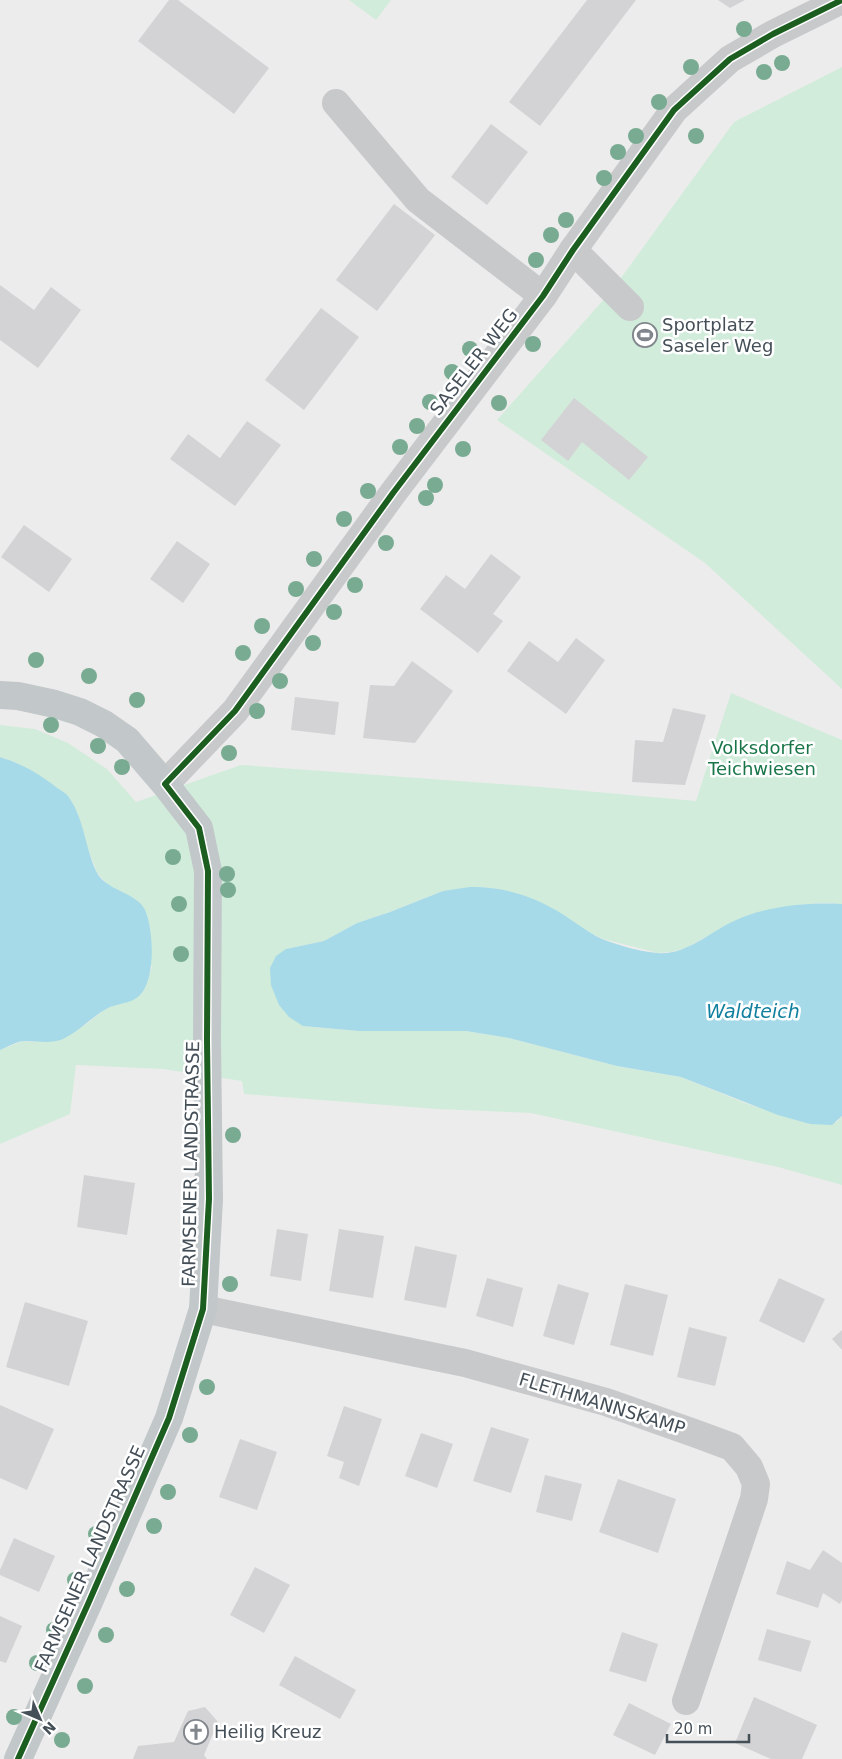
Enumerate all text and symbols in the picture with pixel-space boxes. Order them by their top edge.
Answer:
street label: SASELER WEG [425,304,522,419]
place label: Sportplatz Saseler Weg [662,314,773,356]
sports icon: Sportplatz Saseler Weg [632,322,658,348]
park label: Volksdorfer Teichwiesen [707,737,816,779]
water label: Waldteich [706,1000,800,1022]
street label: FARMSENER LANDSTRASSE [178,1041,203,1287]
street label: FLETHMANNSKAMP [517,1368,688,1439]
street label: FARMSENER LANDSTRASSE [30,1442,149,1675]
north arrow [15,1694,65,1744]
scale bar [667,1712,750,1744]
text: N [39,1718,59,1738]
church icon: Heilig Kreuz [183,1719,209,1745]
text: 20 m [674,1720,712,1738]
place label: Heilig Kreuz [214,1721,322,1742]

